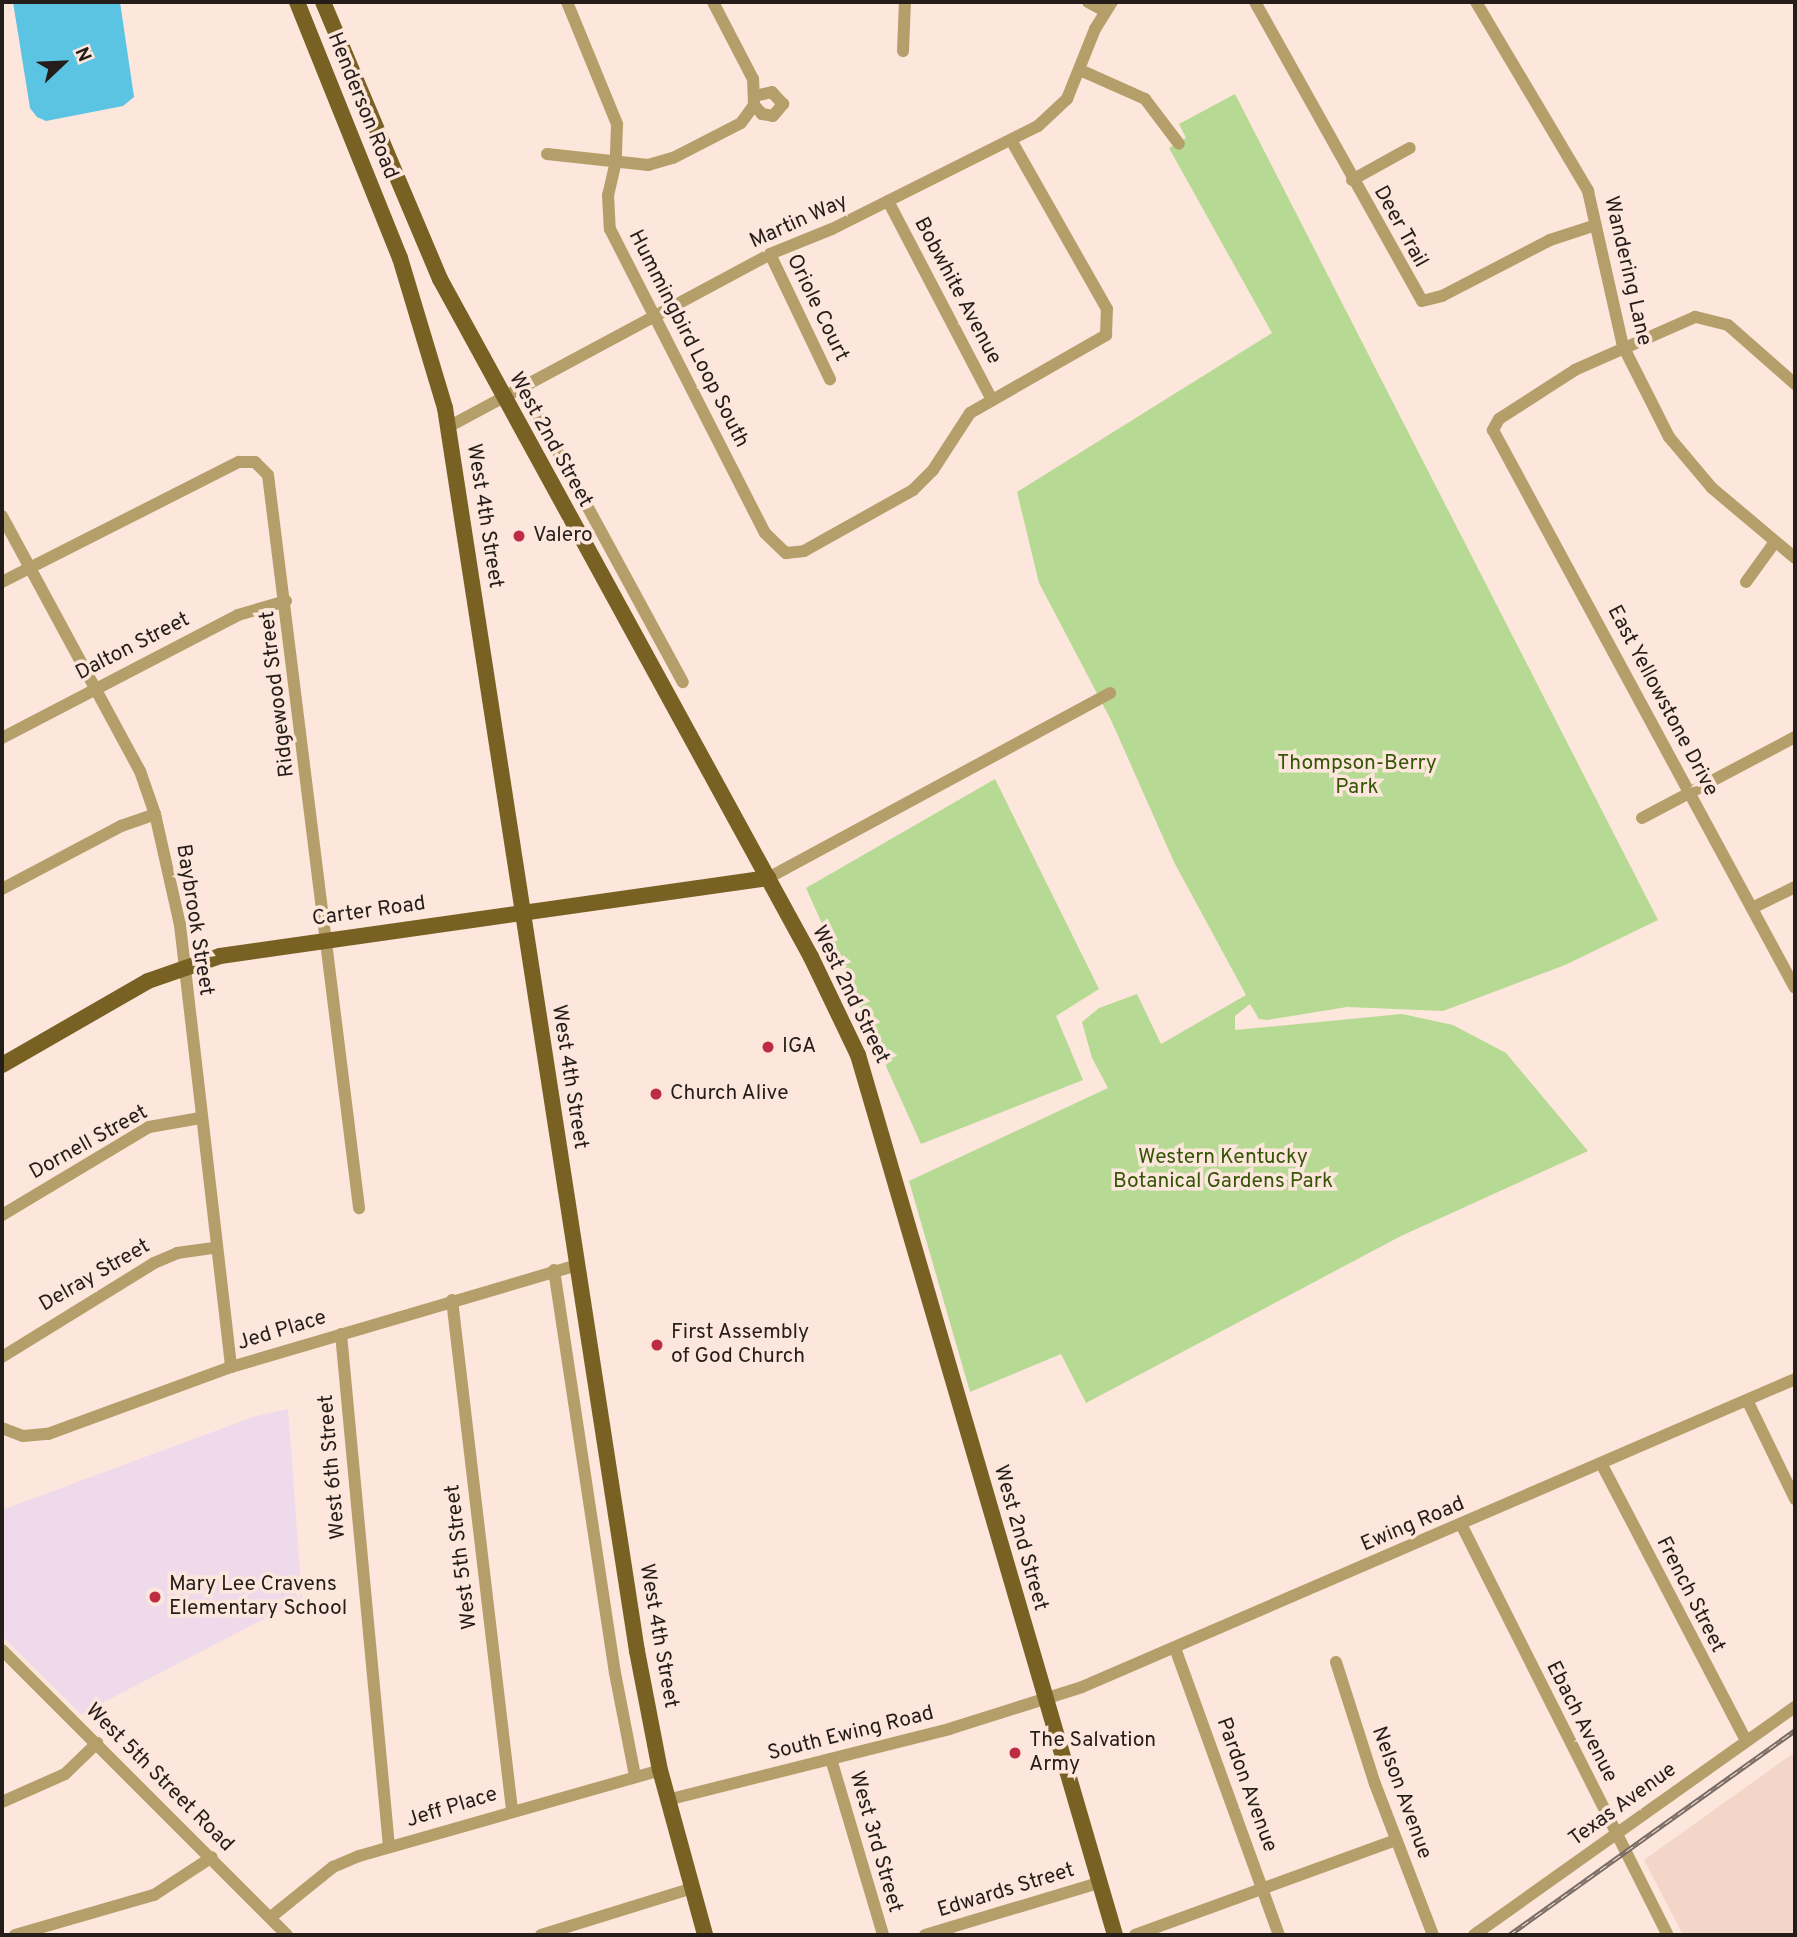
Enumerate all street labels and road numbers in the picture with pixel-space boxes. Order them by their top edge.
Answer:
street label: Henderson Road [321,29,403,183]
street label: Deer Trail [1367,181,1433,273]
street label: Martin Way [746,189,852,255]
street label: Wandering Lane [1598,194,1656,348]
street label: Bobwhite Avenue [907,213,1007,369]
street label: Hummingbird Loop South [622,226,754,452]
street label: Oriole Court [780,250,854,366]
street label: West 2nd Street [503,368,597,512]
street label: West 4th Street [460,442,508,590]
street label: East Yellowstone Drive [1601,601,1723,801]
street label: Dalton Street [72,608,194,686]
street label: Ridgewood Street [255,609,301,779]
street label: Baybrook Street [170,842,218,998]
street label: Carter Road [311,892,427,932]
street label: West 2nd Street [806,922,894,1068]
street label: West 4th Street [545,1003,593,1151]
street label: Dornell Street [26,1100,152,1186]
street label: Delray Street [35,1234,155,1318]
street label: Jed Place [234,1306,330,1356]
street label: West 6th Street [314,1393,352,1541]
street label: West 2nd Street [987,1462,1053,1614]
street label: West 5th Street [441,1483,483,1631]
street label: Ewing Road [1357,1492,1469,1558]
street label: French Street [1650,1533,1730,1657]
street label: West 4th Street [633,1562,683,1710]
street label: Ebach Avenue [1539,1657,1623,1787]
street label: West 5th Street Road [80,1699,238,1857]
street label: South Ewing Road [765,1701,937,1767]
street label: Pardon Avenue [1210,1714,1282,1856]
street label: Nelson Avenue [1365,1723,1437,1863]
street label: Texas Avenue [1564,1757,1682,1853]
street label: West 3rd Street [843,1769,907,1915]
street label: Jeff Place [403,1782,501,1834]
street label: Edwards Street [935,1858,1077,1924]

